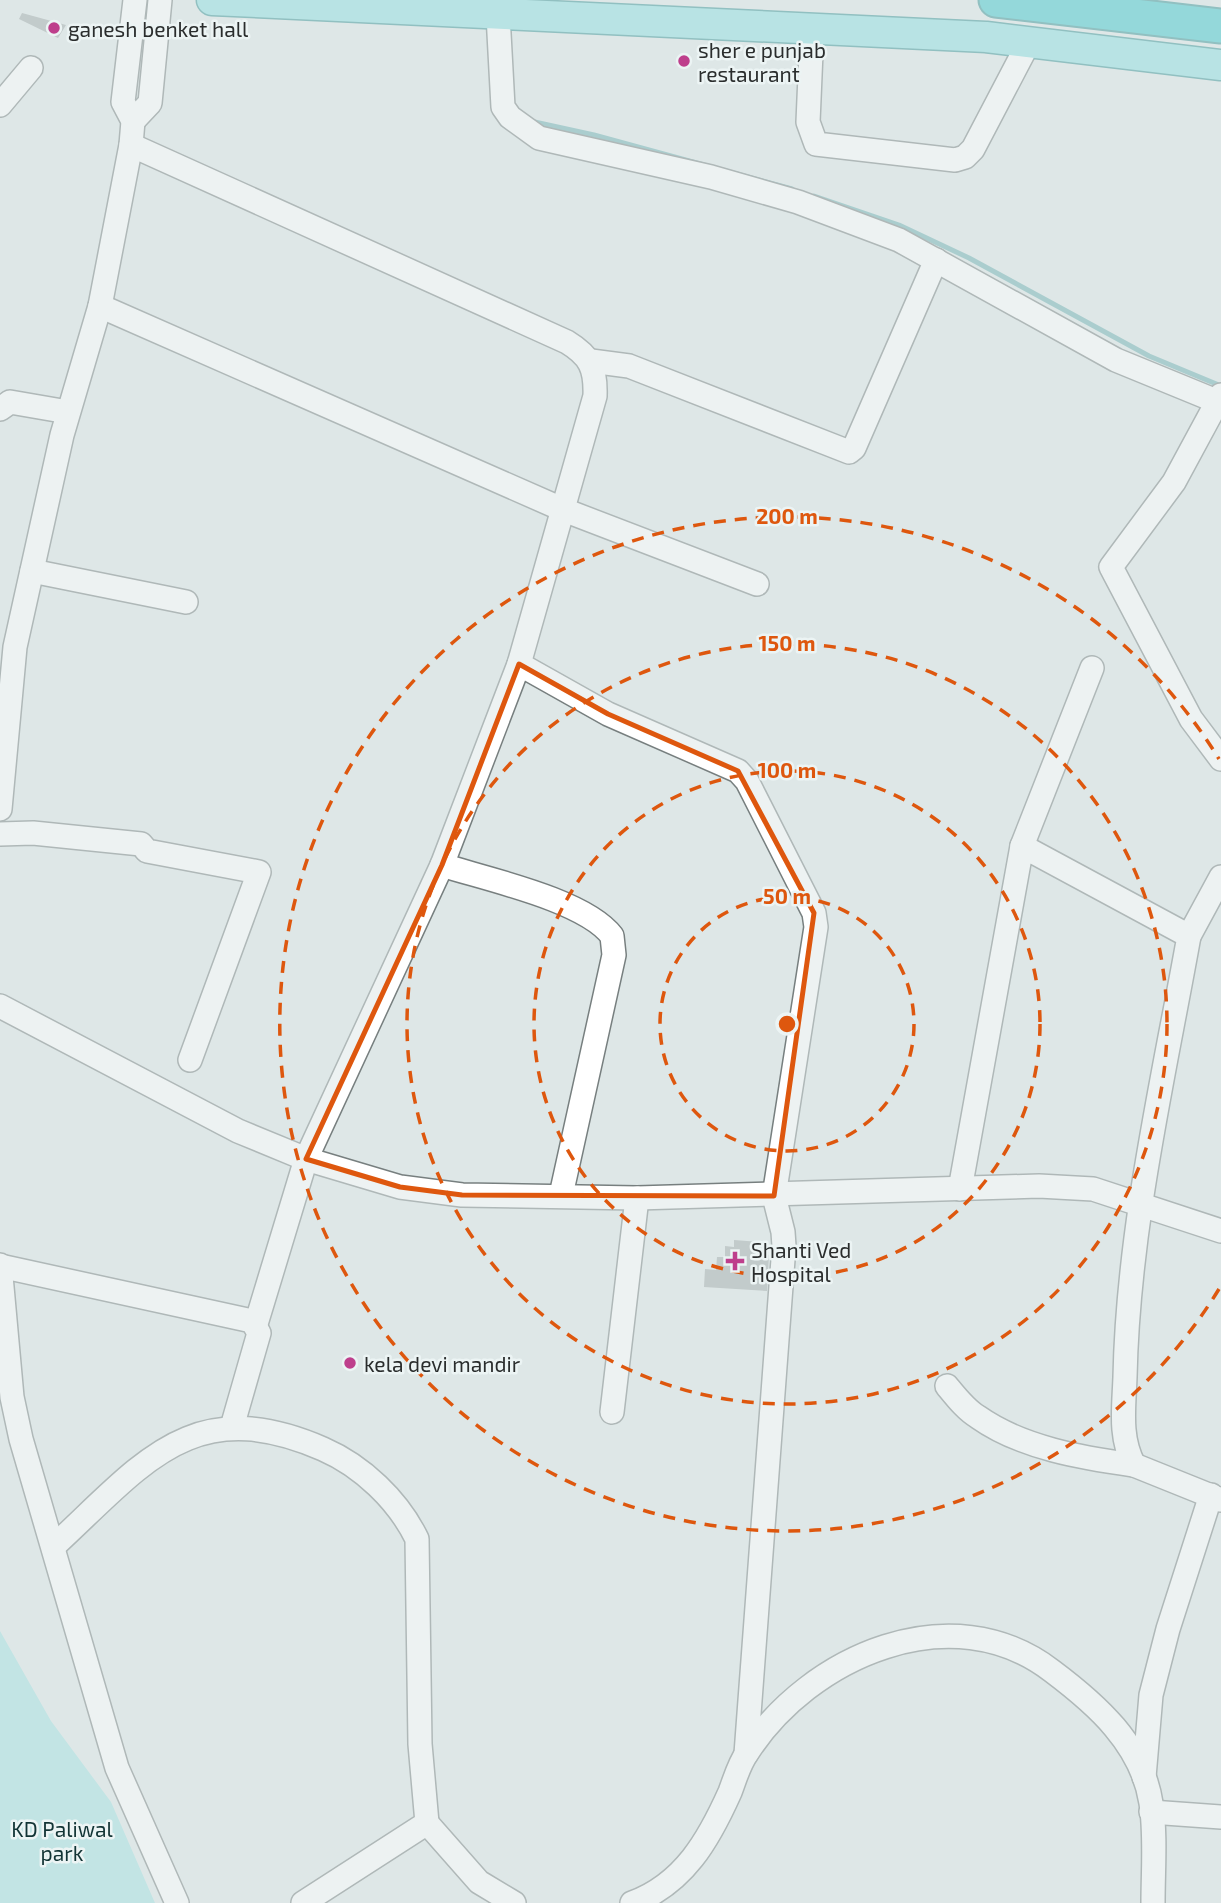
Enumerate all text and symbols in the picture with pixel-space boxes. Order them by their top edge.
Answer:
place label: ganesh benket hall [68,16,249,41]
marker: ganesh benket hall [46,20,62,36]
place label: sher e punjab restaurant [698,37,826,86]
marker: sher e punjab restaurant [676,53,692,69]
text: 200 m [756,503,818,528]
text: 150 m [759,630,815,655]
text: 100 m [758,757,816,782]
text: 50 m [763,883,811,908]
centre of rings [775,1012,799,1036]
place label: Shanti Ved Hospital [751,1237,851,1286]
marker: Shanti Ved Hospital [725,1251,745,1271]
place label: kela devi mandir [364,1351,521,1376]
marker: kela devi mandir [342,1355,358,1371]
park label: KD Paliwal park [11,1816,113,1865]

